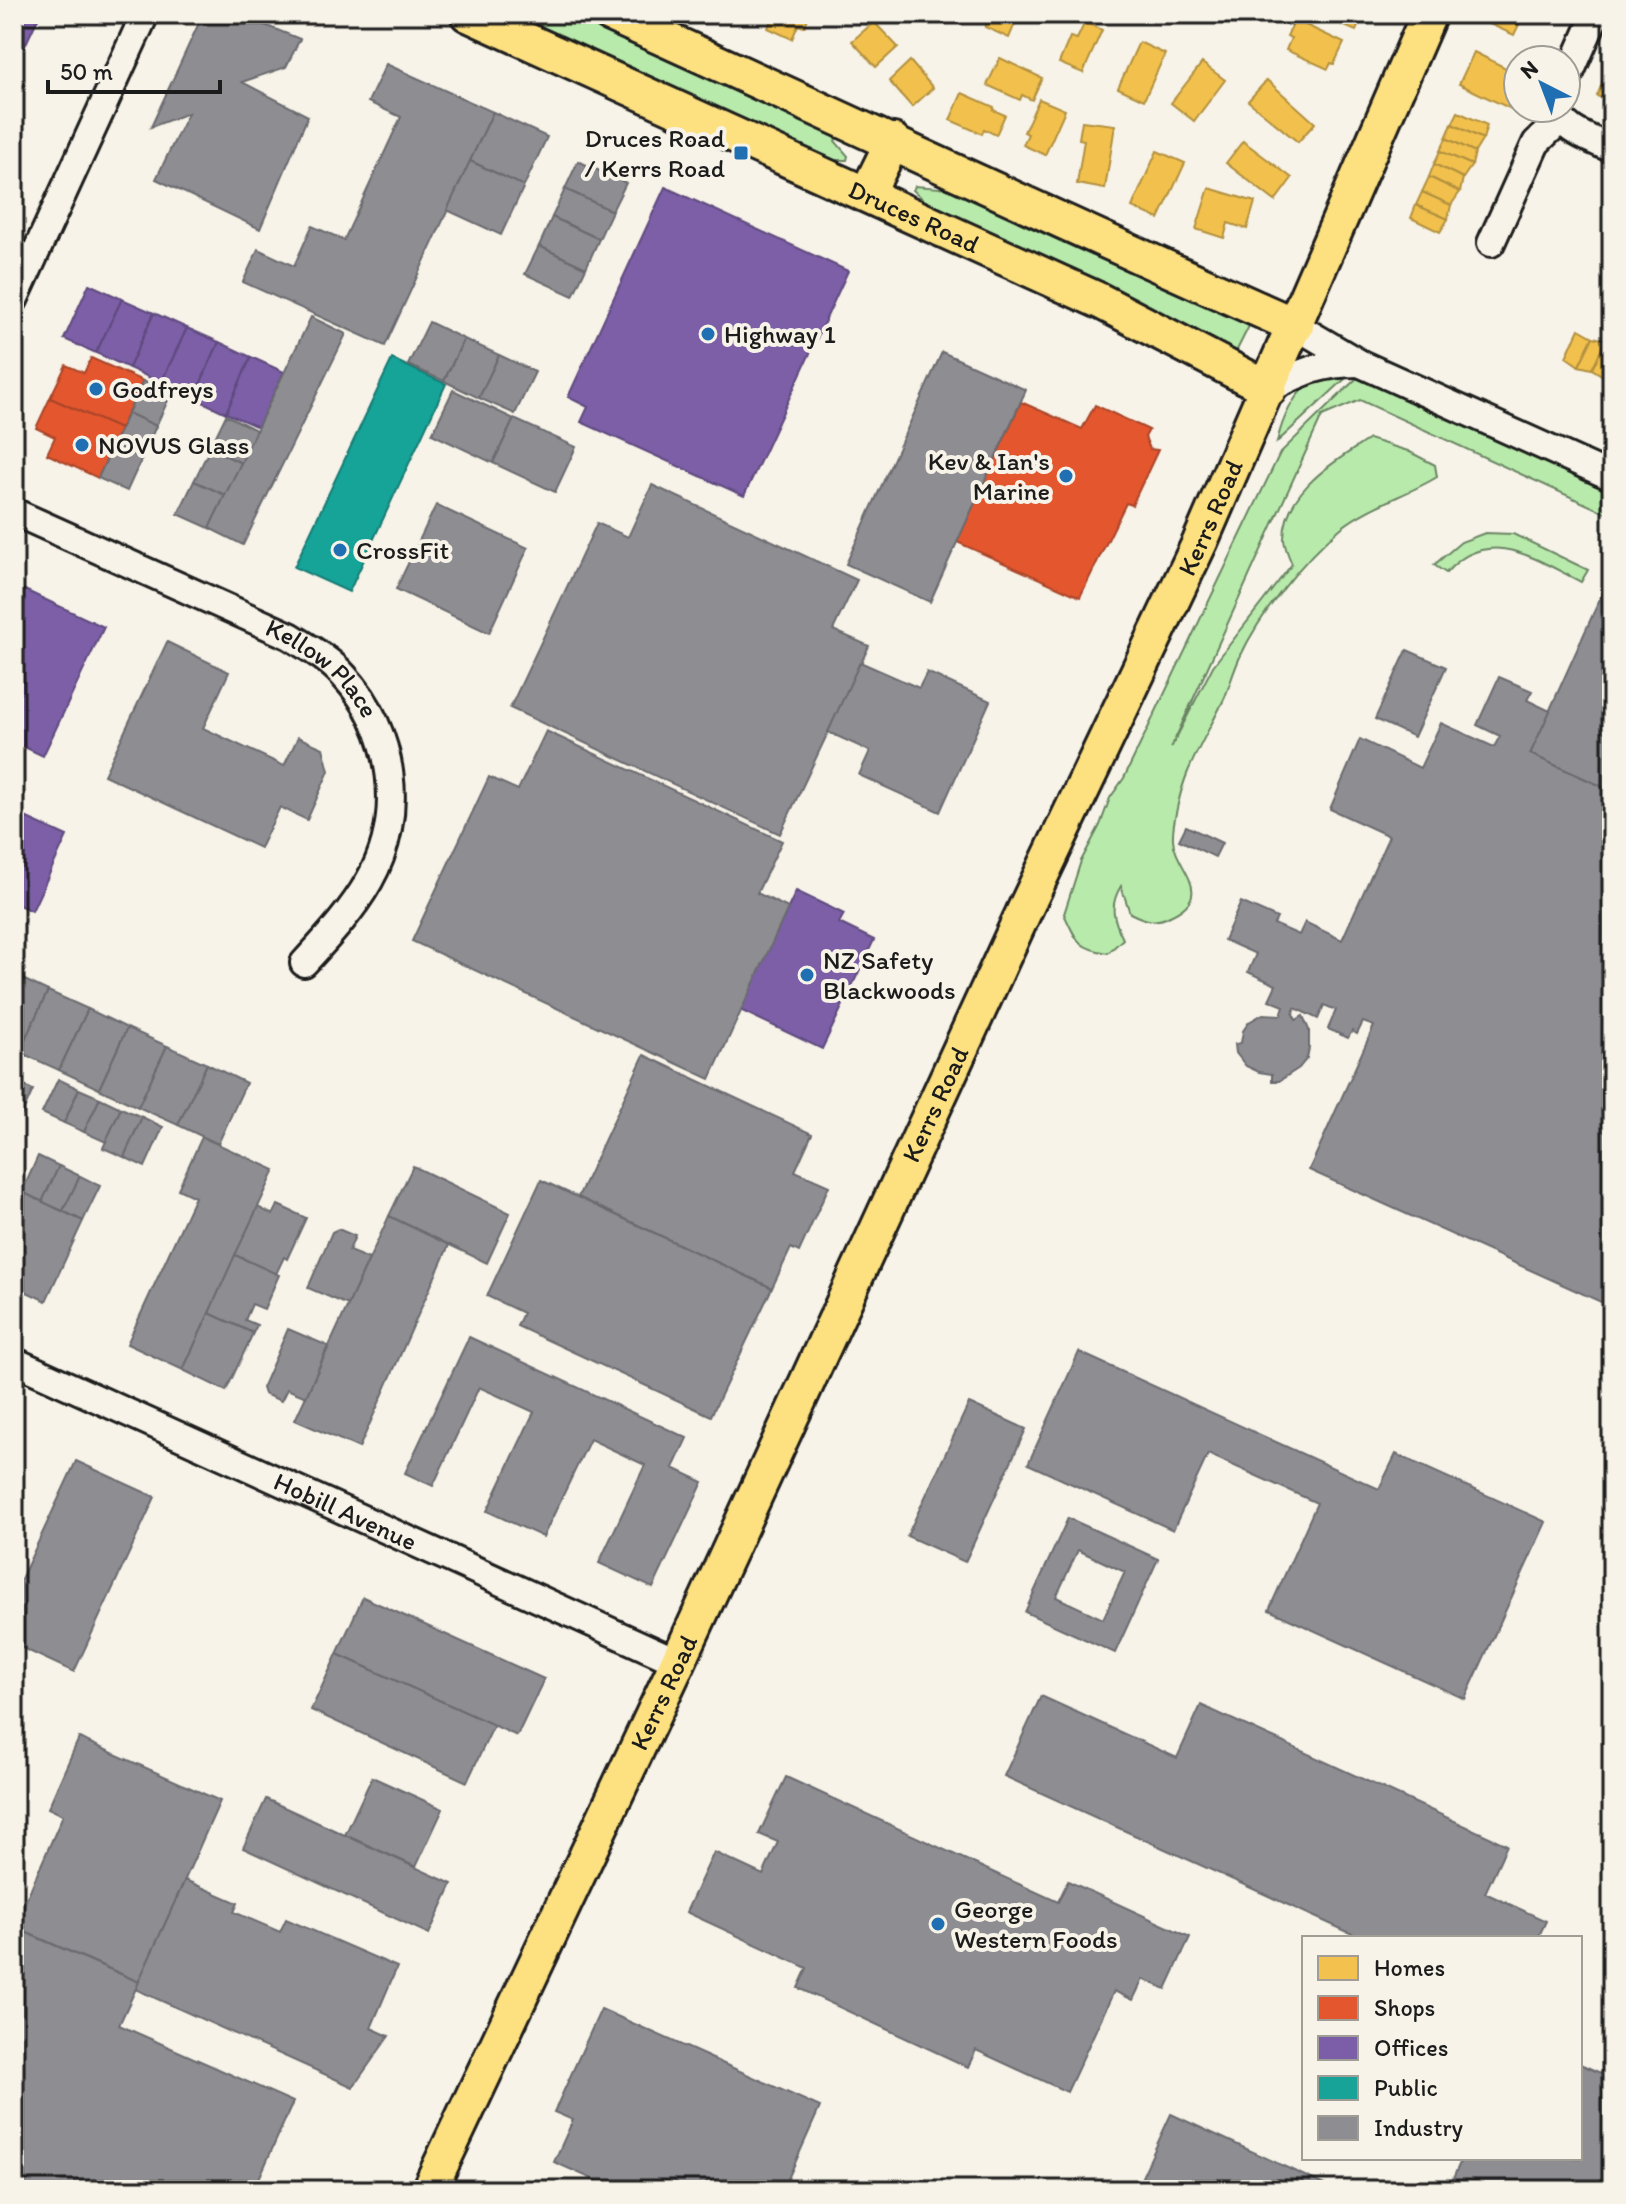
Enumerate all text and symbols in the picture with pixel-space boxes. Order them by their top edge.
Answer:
scale bar [48,44,220,94]
north arrow [1502,44,1582,124]
text: N [1514,55,1544,85]
text: 50 m [60,57,113,86]
place label: Druces Road / Kerrs Road [584,122,726,184]
marker: Druces Road / Kerrs Road [732,144,750,162]
street label: Druces Road [844,173,985,260]
place label: Highway 1 [724,318,836,350]
marker: Highway 1 [699,325,717,343]
place label: Godfreys [112,373,214,405]
marker: Godfreys [87,380,105,398]
place label: NOVUS Glass [98,429,250,461]
marker: NOVUS Glass [73,436,91,454]
place label: Kev & Ian's Marine [928,445,1050,507]
street label: Kerrs Road [1170,454,1250,581]
marker: Kev & Ian's Marine [1057,467,1075,485]
place label: CrossFit [356,534,450,566]
marker: CrossFit [331,541,349,559]
street label: Kellow Place [261,611,386,723]
place label: NZ Safety Blackwoods [823,944,956,1006]
marker: NZ Safety Blackwoods [798,966,816,984]
street label: Kerrs Road [895,1041,976,1167]
street label: Hobill Avenue [269,1465,422,1558]
street label: Kerrs Road [623,1629,705,1755]
place label: George Western Foods [954,1893,1118,1955]
marker: George Western Foods [929,1915,947,1933]
legend [1302,1936,1582,2160]
text: Homes [1374,1953,1445,1982]
text: Shops [1374,1993,1435,2022]
text: Offices [1374,2033,1448,2062]
text: Public [1374,2073,1438,2102]
text: Industry [1374,2113,1463,2142]

